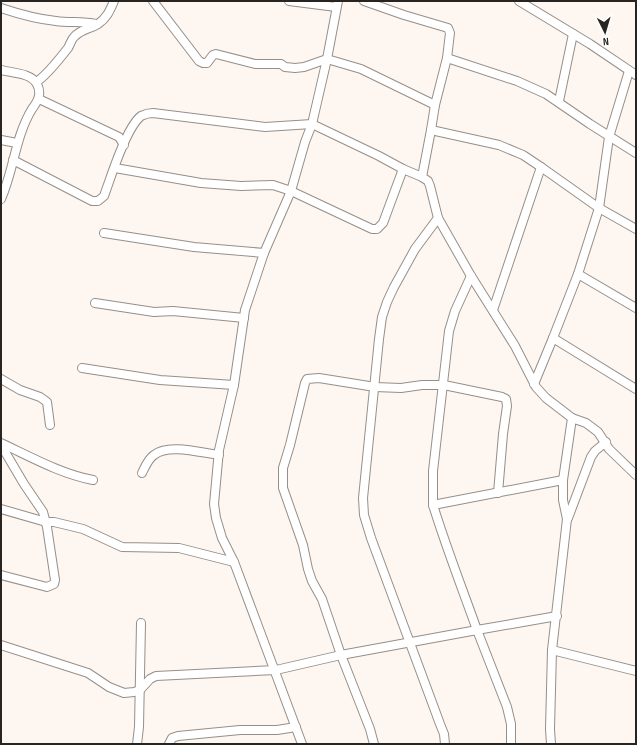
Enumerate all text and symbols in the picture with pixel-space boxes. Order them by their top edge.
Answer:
north arrow [585,12,625,52]
text: N [602,35,609,48]

